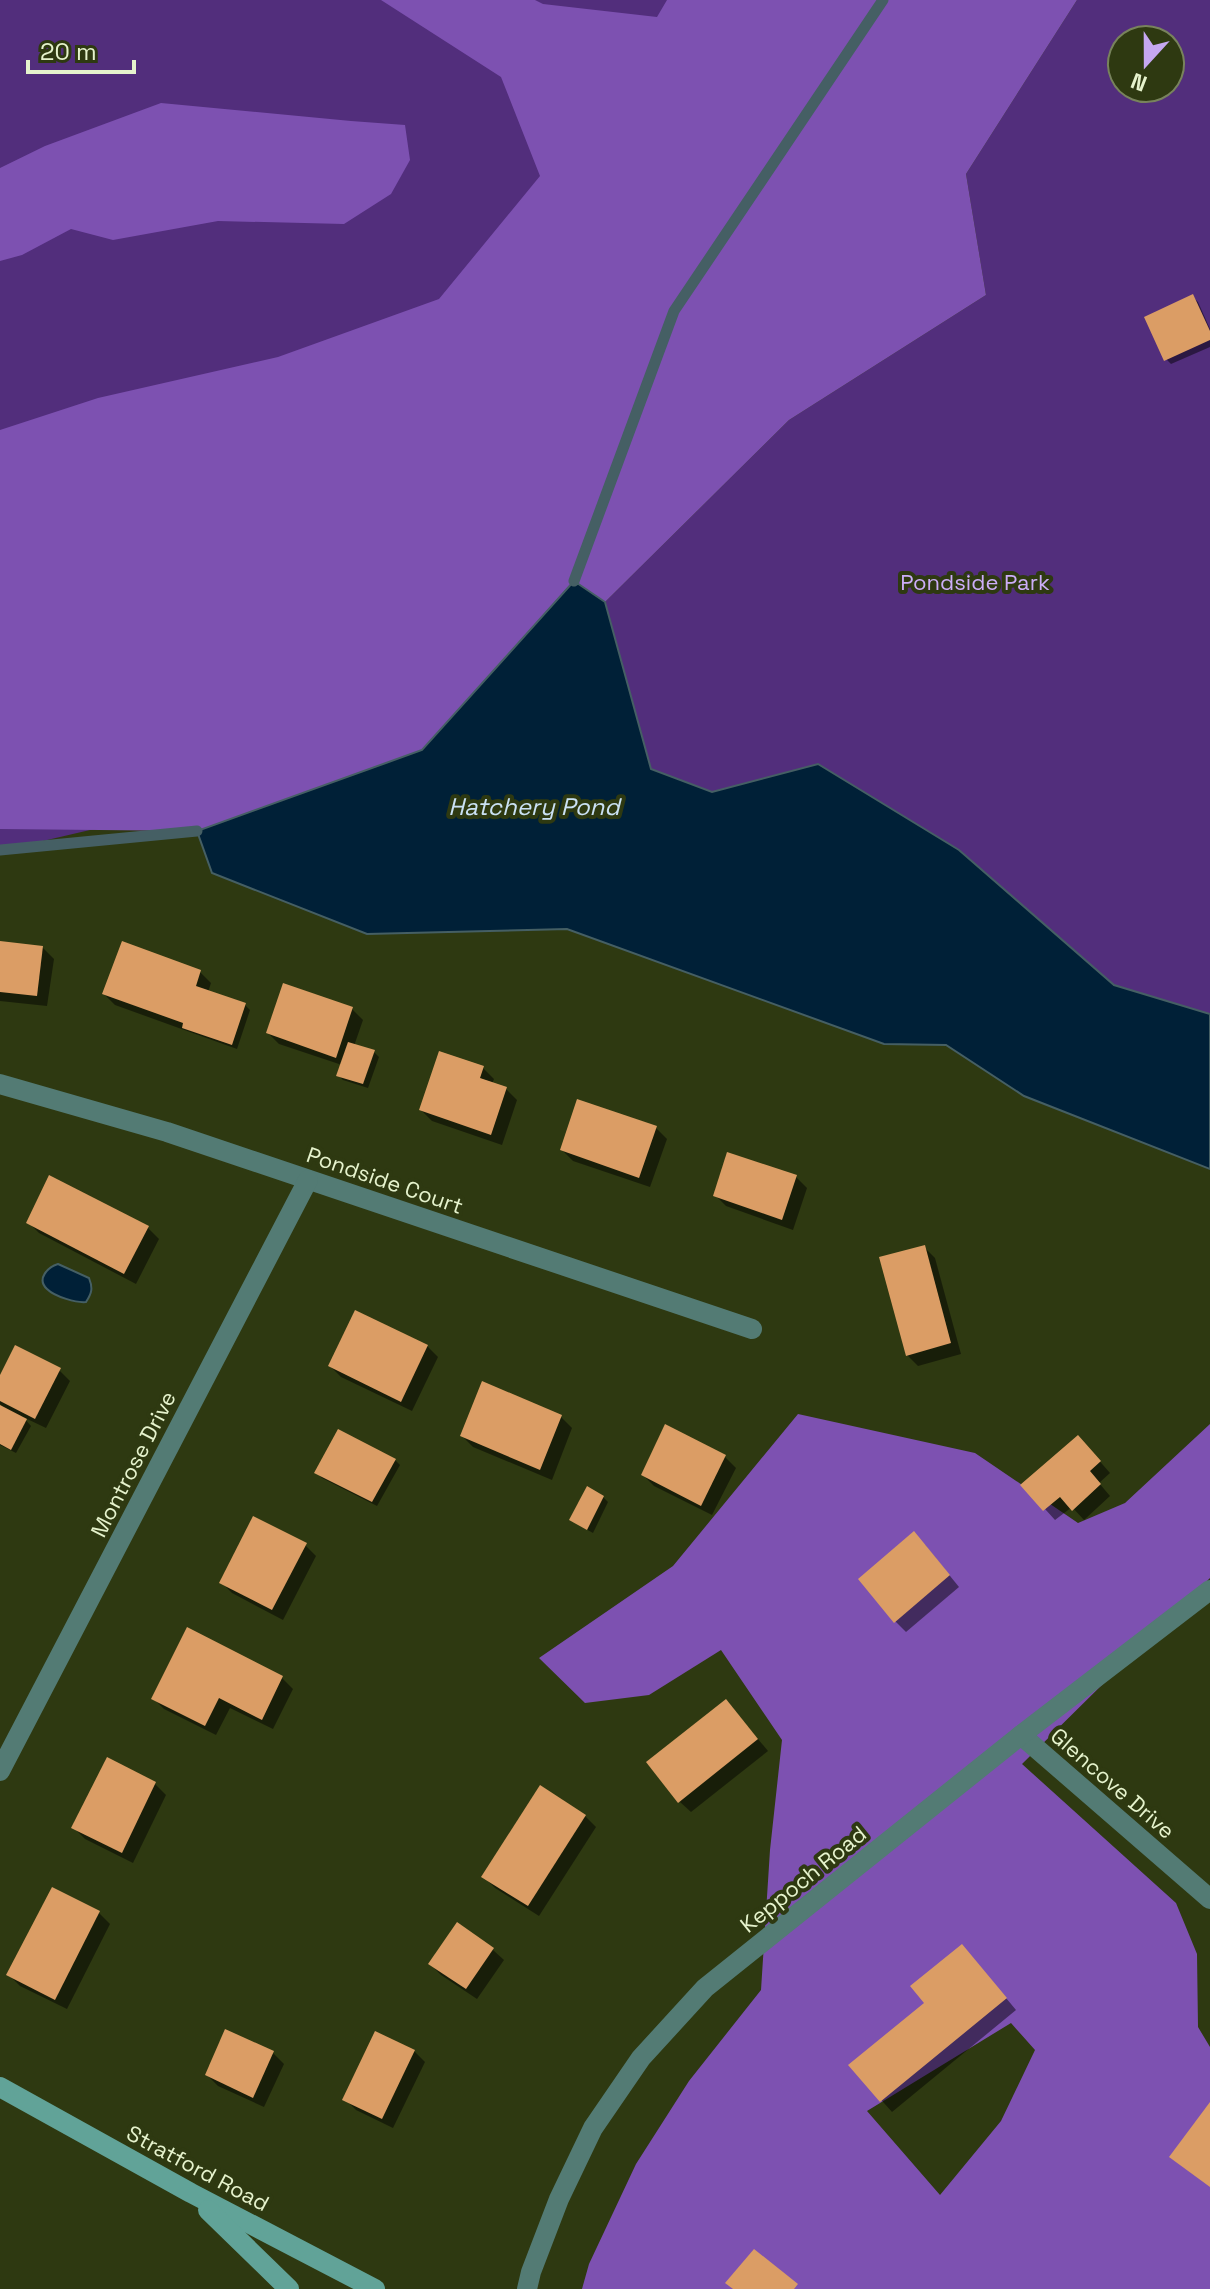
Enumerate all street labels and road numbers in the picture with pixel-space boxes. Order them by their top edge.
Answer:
street label: Pondside Court [303,1140,467,1220]
street label: Montrose Drive [84,1386,182,1542]
street label: Glencove Drive [1045,1721,1181,1845]
street label: Keppoch Road [734,1820,872,1938]
street label: Stratford Road [122,2119,274,2217]

